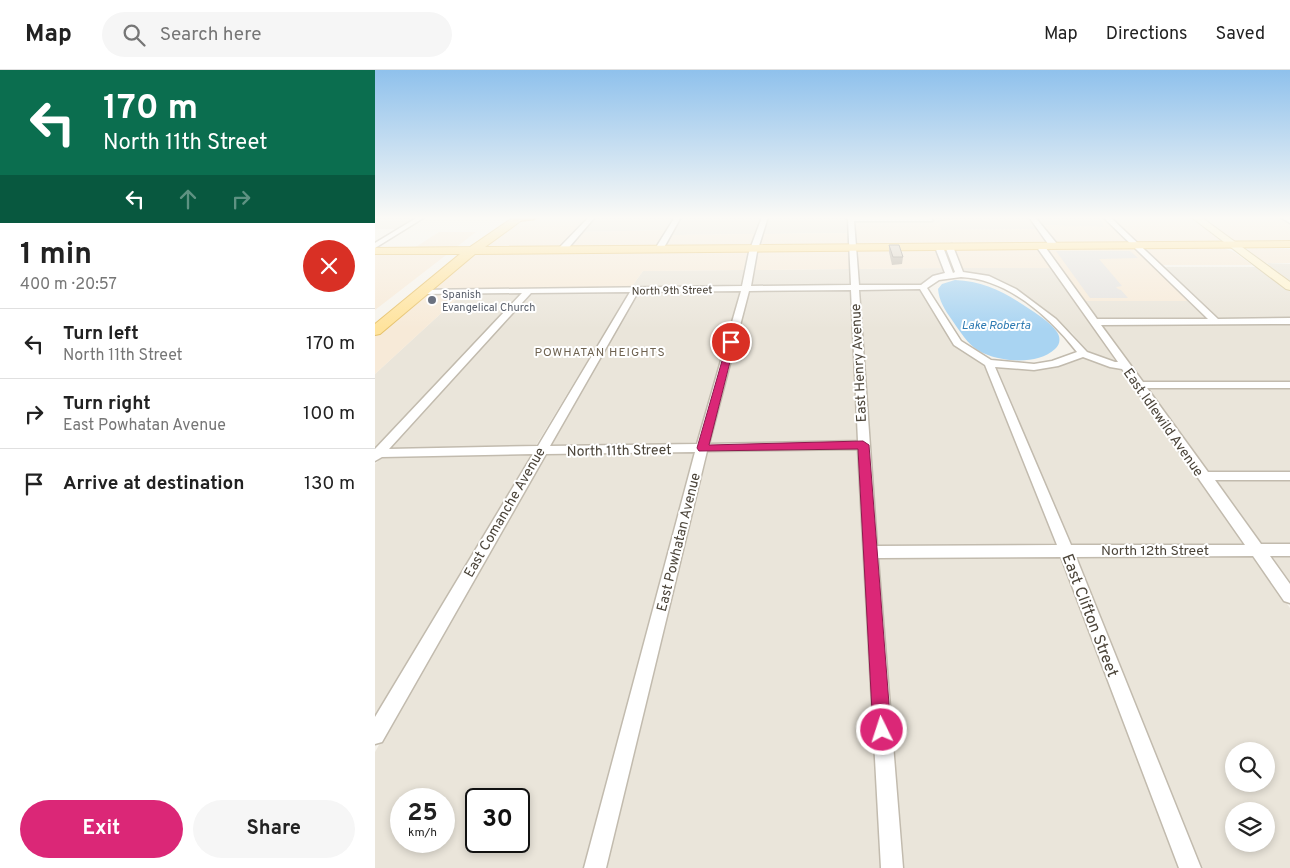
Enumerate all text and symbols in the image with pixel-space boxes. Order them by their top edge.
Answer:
search box [102,12,452,57]
text: Map [25,20,72,50]
icon: search [120,21,148,49]
text: Search here [160,23,261,47]
text: Map [1044,23,1078,46]
text: Directions [1106,23,1188,46]
text: Saved [1216,23,1265,46]
text: 170 m [103,87,198,131]
icon: left [20,90,85,155]
text: North 11th Street [103,130,268,157]
icon: left [121,185,149,213]
icon: ahead [174,185,202,213]
icon: right [227,185,255,213]
text: 1 min [20,237,92,274]
button: close [303,240,355,292]
text: 400 m · 20:57 [20,275,117,295]
street label: North 9th Street [632,283,712,299]
place label: Spanish Evangelical Church [442,288,535,315]
marker: Spanish Evangelical Church [426,294,438,306]
street label: East Henry Avenue [848,303,871,423]
water label: Lake Roberta [962,318,1031,334]
pin [710,321,752,363]
text: Turn left [63,322,139,346]
icon: arrive [717,328,745,356]
icon: left [20,330,48,358]
text: 170 m [306,332,355,356]
district label: POWHATAN HEIGHTS [534,345,666,361]
text: North 11th Street [63,346,183,366]
street label: East Idlewild Avenue [1119,365,1207,480]
text: Turn right [63,392,151,416]
icon: right [20,400,48,428]
text: 100 m [303,402,355,426]
text: East Powhatan Avenue [63,416,226,436]
street label: North 11th Street [567,442,672,461]
street label: East Comanche Avenue [461,445,549,581]
icon: arrive [20,470,48,498]
street label: East Powhatan Avenue [654,471,705,614]
text: Arrive at destination [63,472,244,496]
text: 130 m [304,472,355,496]
street label: North 12th Street [1101,543,1209,560]
street label: East Clifton Street [1056,551,1122,680]
position arrow [855,703,907,755]
map controls [1225,742,1275,852]
button: search [1225,742,1275,792]
speed limit sign: 30 [465,788,530,853]
text: 25 [407,798,438,830]
button: Exit [20,800,183,858]
button: Share [193,800,355,858]
button: layers [1225,802,1275,852]
text: km/h [408,825,437,841]

